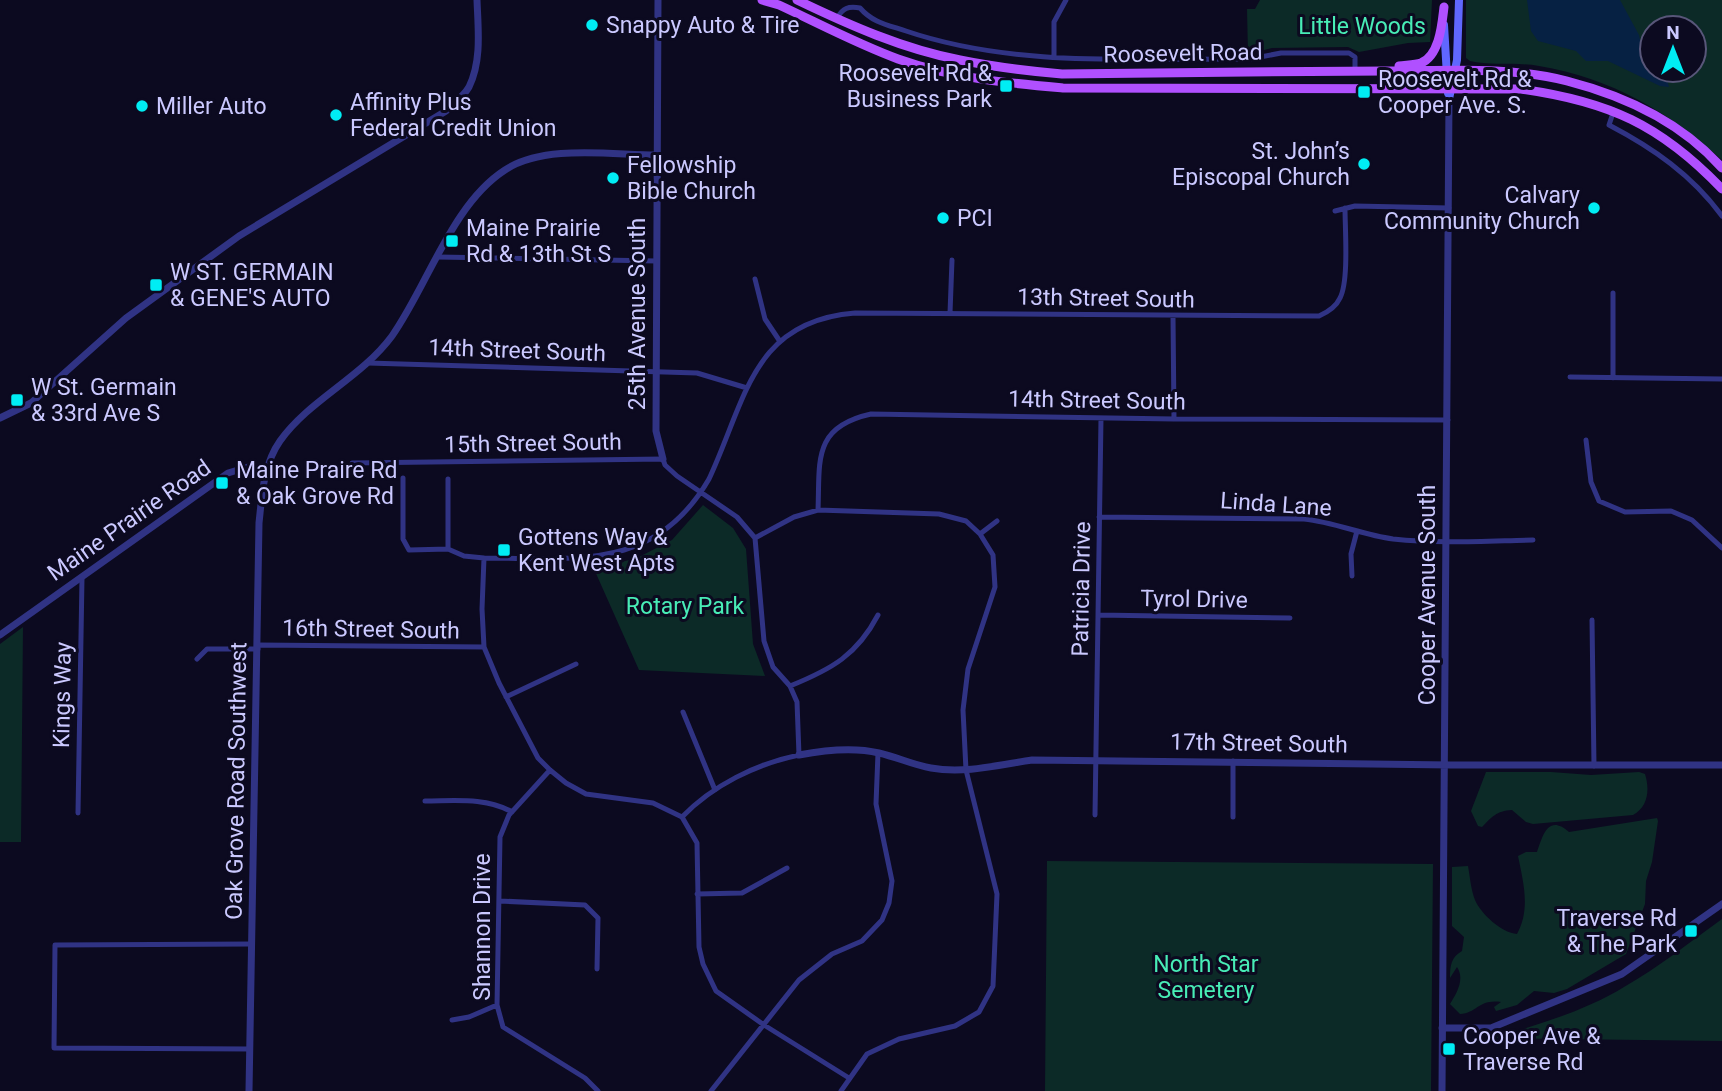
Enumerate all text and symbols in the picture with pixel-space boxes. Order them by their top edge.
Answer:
place label: Snappy Auto & Tire [606,12,800,39]
park label: Little Woods [1298,13,1426,40]
north arrow [1638,14,1708,84]
marker: Snappy Auto & Tire [584,17,600,33]
text: N [1666,21,1680,44]
street label: Roosevelt Road [1103,39,1263,68]
place label: Roosevelt Rd & Business Park [839,60,993,113]
place label: Roosevelt Rd & Cooper Ave. S. [1378,66,1532,119]
marker: Roosevelt Rd & Business Park [998,78,1014,94]
marker: Roosevelt Rd & Cooper Ave. S. [1356,84,1372,100]
place label: Affinity Plus Federal Credit Union [350,89,557,142]
place label: Miller Auto [156,93,267,120]
marker: Miller Auto [134,98,150,114]
marker: Affinity Plus Federal Credit Union [328,107,344,123]
place label: St. John’s Episcopal Church [1172,138,1350,191]
place label: Fellowship Bible Church [627,152,756,205]
marker: St. John’s Episcopal Church [1356,156,1372,172]
marker: Fellowship Bible Church [605,170,621,186]
place label: Calvary Community Church [1384,182,1580,235]
marker: Calvary Community Church [1586,200,1602,216]
place label: PCI [957,205,993,232]
marker: PCI [935,210,951,226]
place label: Maine Prairie Rd & 13th St S [466,215,611,268]
street label: 25th Avenue South [624,218,651,410]
marker: Maine Prairie Rd & 13th St S [444,233,460,249]
place label: W ST. GERMAIN & GENE'S AUTO [170,259,334,312]
marker: W ST. GERMAIN & GENE'S AUTO [148,277,164,293]
street label: 13th Street South [1017,283,1195,314]
street label: 14th Street South [428,334,606,367]
place label: W St. Germain & 33rd Ave S [31,374,177,427]
street label: 14th Street South [1008,385,1186,416]
marker: W St. Germain & 33rd Ave S [9,392,25,408]
street label: 15th Street South [444,428,622,459]
street label: Maine Prairie Road [43,454,216,587]
place label: Maine Praire Rd & Oak Grove Rd [236,457,397,510]
marker: Maine Praire Rd & Oak Grove Rd [214,475,230,491]
street label: Cooper Avenue South [1414,485,1441,705]
street label: Linda Lane [1219,487,1333,522]
street label: Patricia Drive [1067,521,1096,657]
place label: Gottens Way & Kent West Apts [518,524,675,577]
marker: Gottens Way & Kent West Apts [496,542,512,558]
street label: Tyrol Drive [1140,585,1248,614]
park label: Rotary Park [626,593,744,620]
street label: 16th Street South [282,614,460,645]
street label: Kings Way [48,641,77,748]
street label: Oak Grove Road Southwest [221,642,252,920]
street label: 17th Street South [1170,728,1348,759]
street label: Shannon Drive [469,853,496,1001]
place label: Traverse Rd & The Park [1557,905,1677,958]
marker: Traverse Rd & The Park [1683,923,1699,939]
park label: North Star Semetery [1153,951,1259,1004]
place label: Cooper Ave & Traverse Rd [1463,1023,1601,1076]
marker: Cooper Ave & Traverse Rd [1441,1041,1457,1057]

